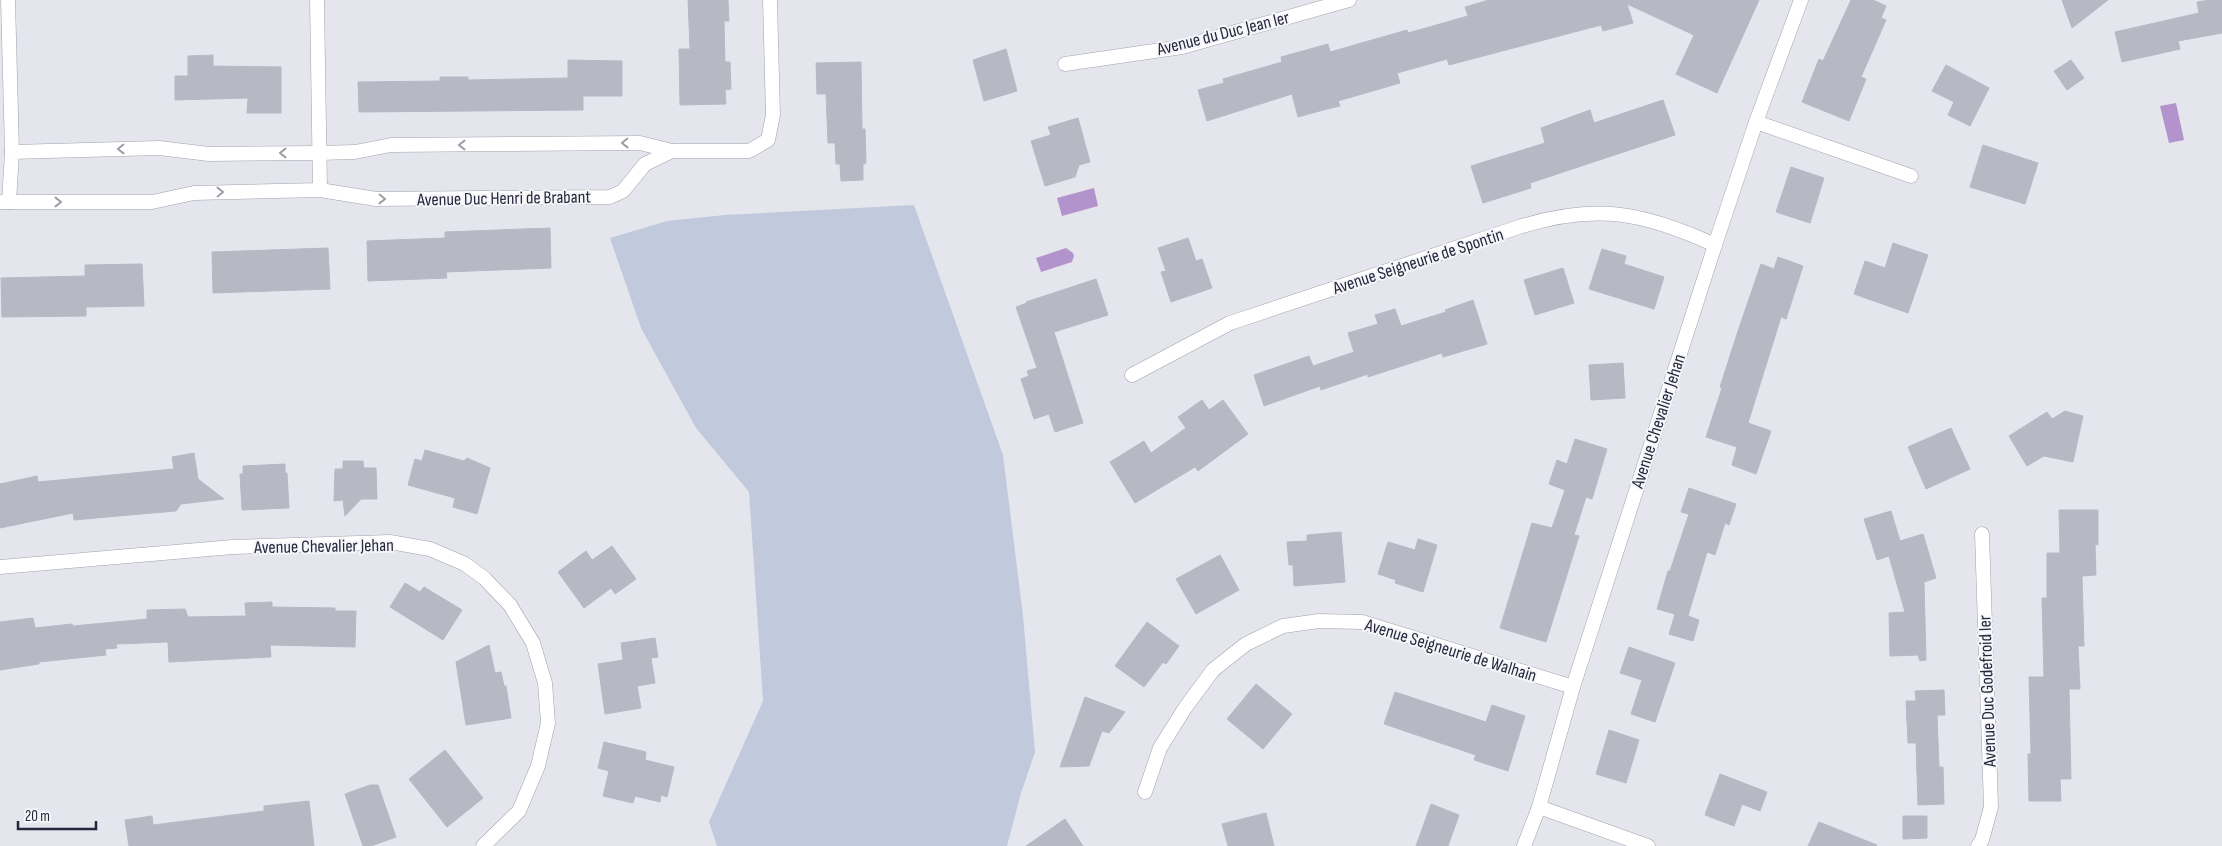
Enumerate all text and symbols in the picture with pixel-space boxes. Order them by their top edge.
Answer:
street label: Avenue du Duc Jean Ier [1154,7,1291,60]
one-way arrow [620,138,628,148]
one-way arrow [458,140,466,150]
one-way arrow [116,144,124,154]
one-way arrow [279,148,286,158]
street label: Avenue Duc Henri de Brabant [416,186,592,211]
one-way arrow [216,187,224,198]
one-way arrow [378,193,386,204]
one-way arrow [54,197,62,207]
street label: Avenue Seigneurie de Spontin [1329,224,1506,299]
street label: Avenue Chevalier Jehan [1627,351,1690,492]
street label: Avenue Chevalier Jehan [253,535,394,558]
street label: Avenue Seigneurie de Walhain [1362,614,1539,687]
street label: Avenue Duc Godefroid Ier [1974,615,2001,768]
scale bar [18,798,95,830]
text: 20 m [25,807,50,826]

